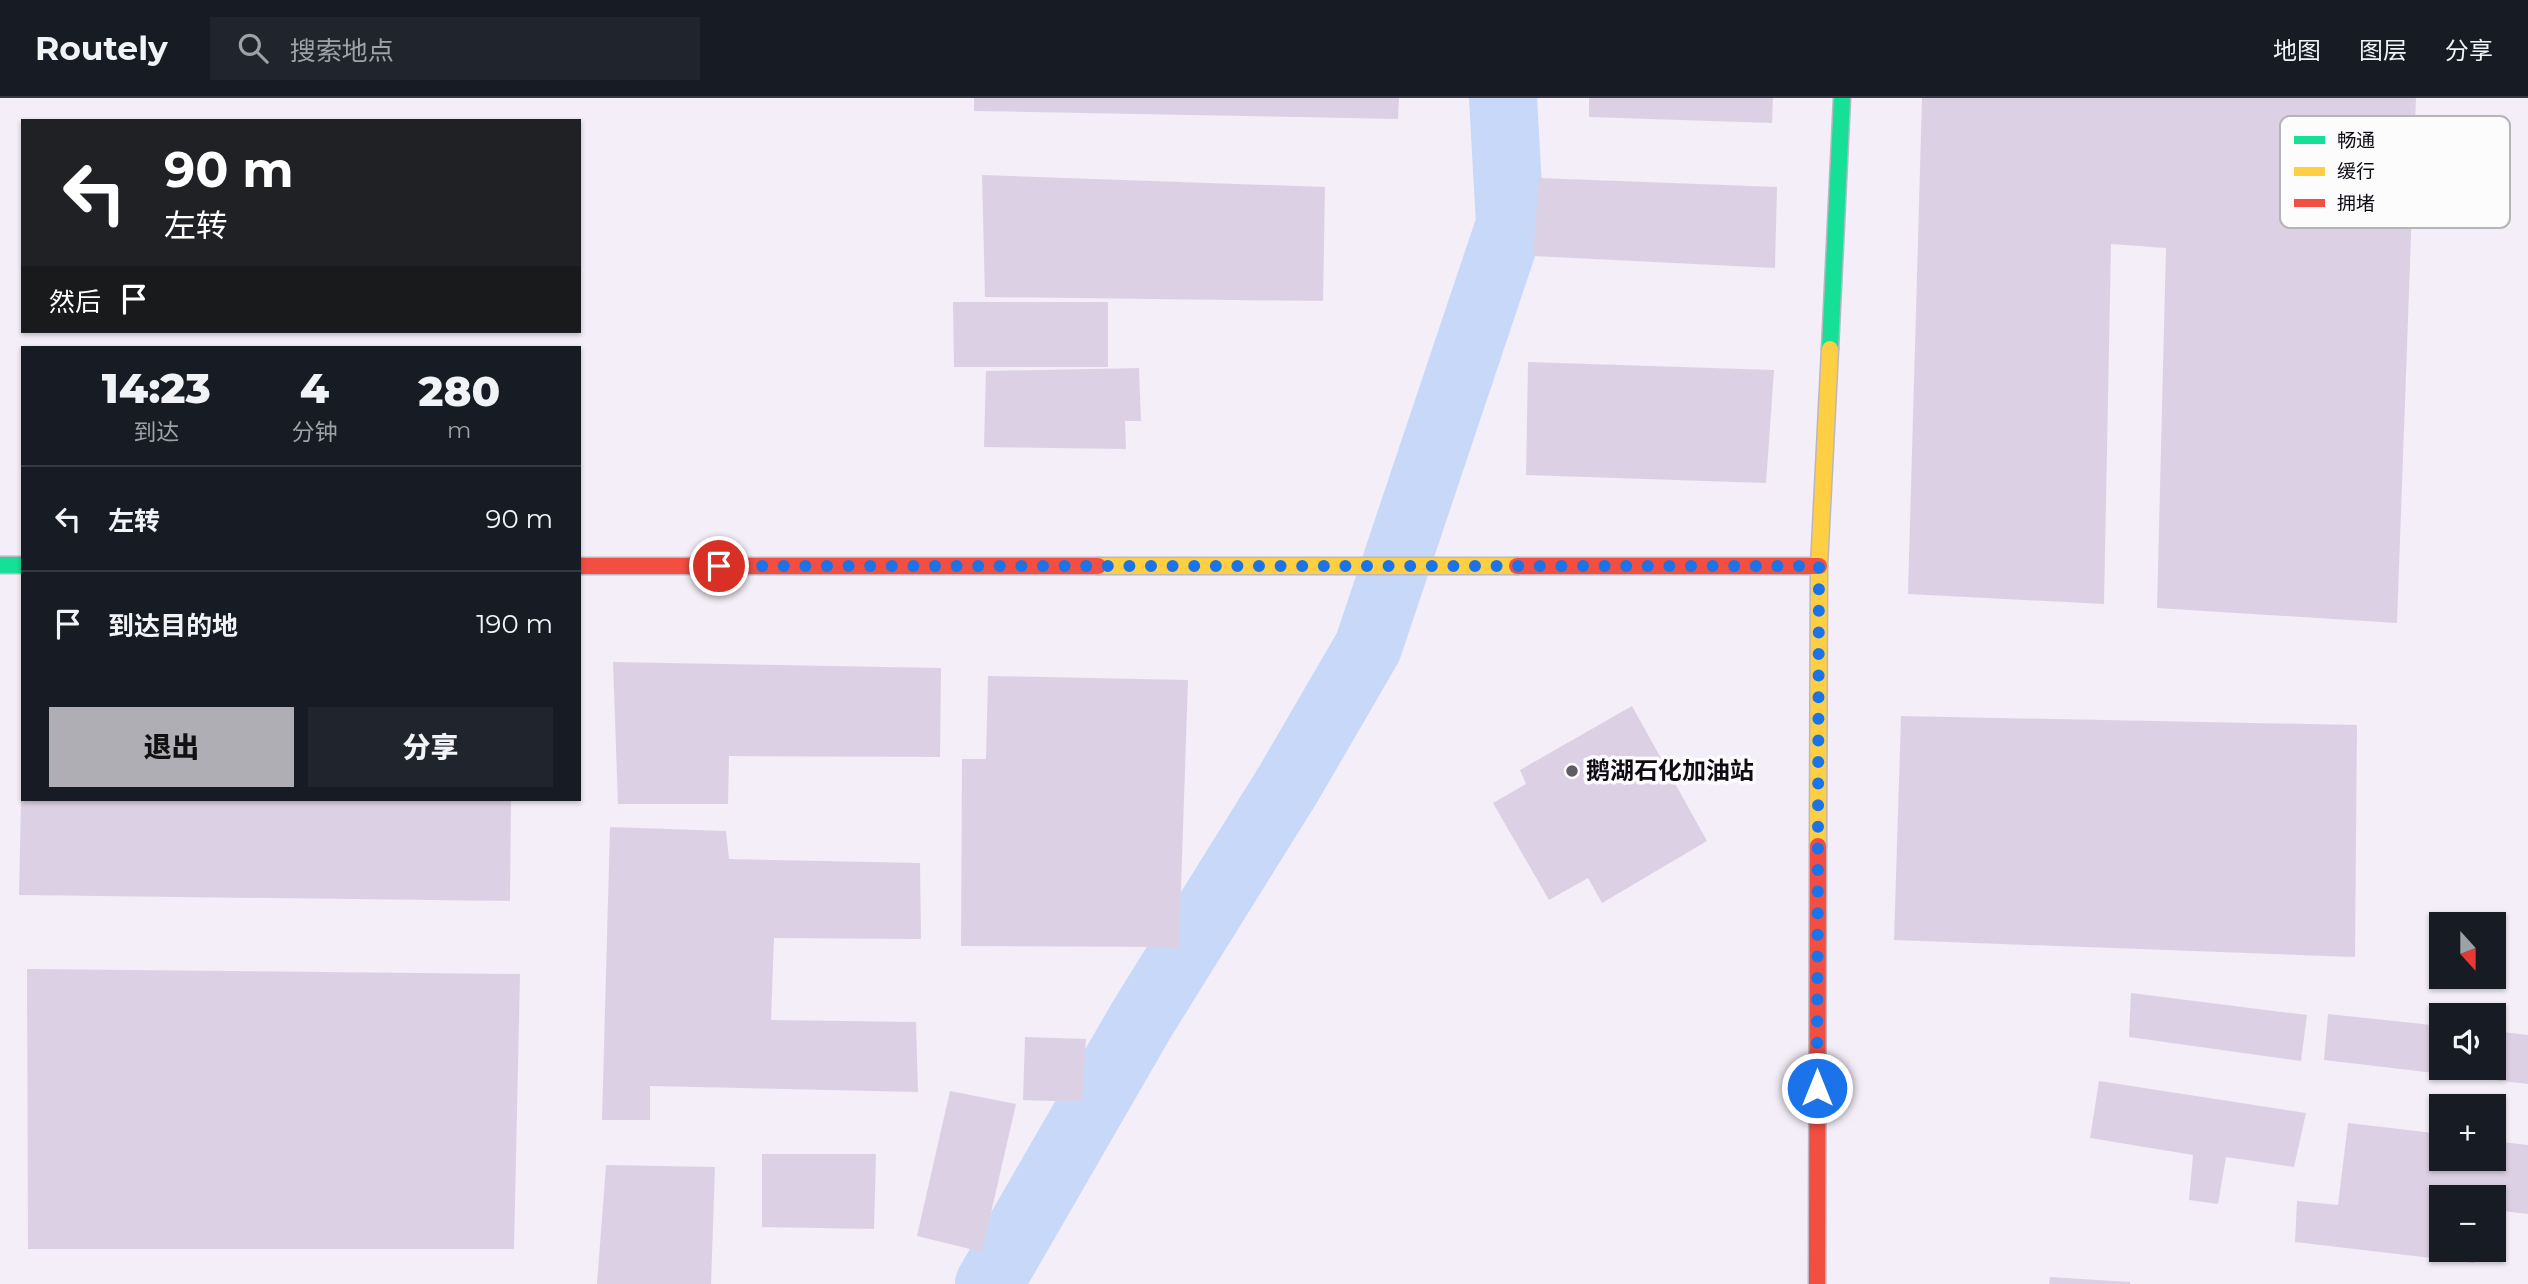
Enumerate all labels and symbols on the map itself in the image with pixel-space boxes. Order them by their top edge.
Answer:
legend [2280,116,2510,228]
text: 畅通 [2337,129,2375,152]
text: 缓行 [2337,160,2375,183]
text: 拥堵 [2337,192,2375,215]
pin [689,536,749,596]
place label: 鹅湖石化加油站 [1586,756,1754,785]
marker: 鹅湖石化加油站 [1564,763,1580,779]
north arrow [2429,912,2506,989]
position arrow [1780,1051,1854,1125]

